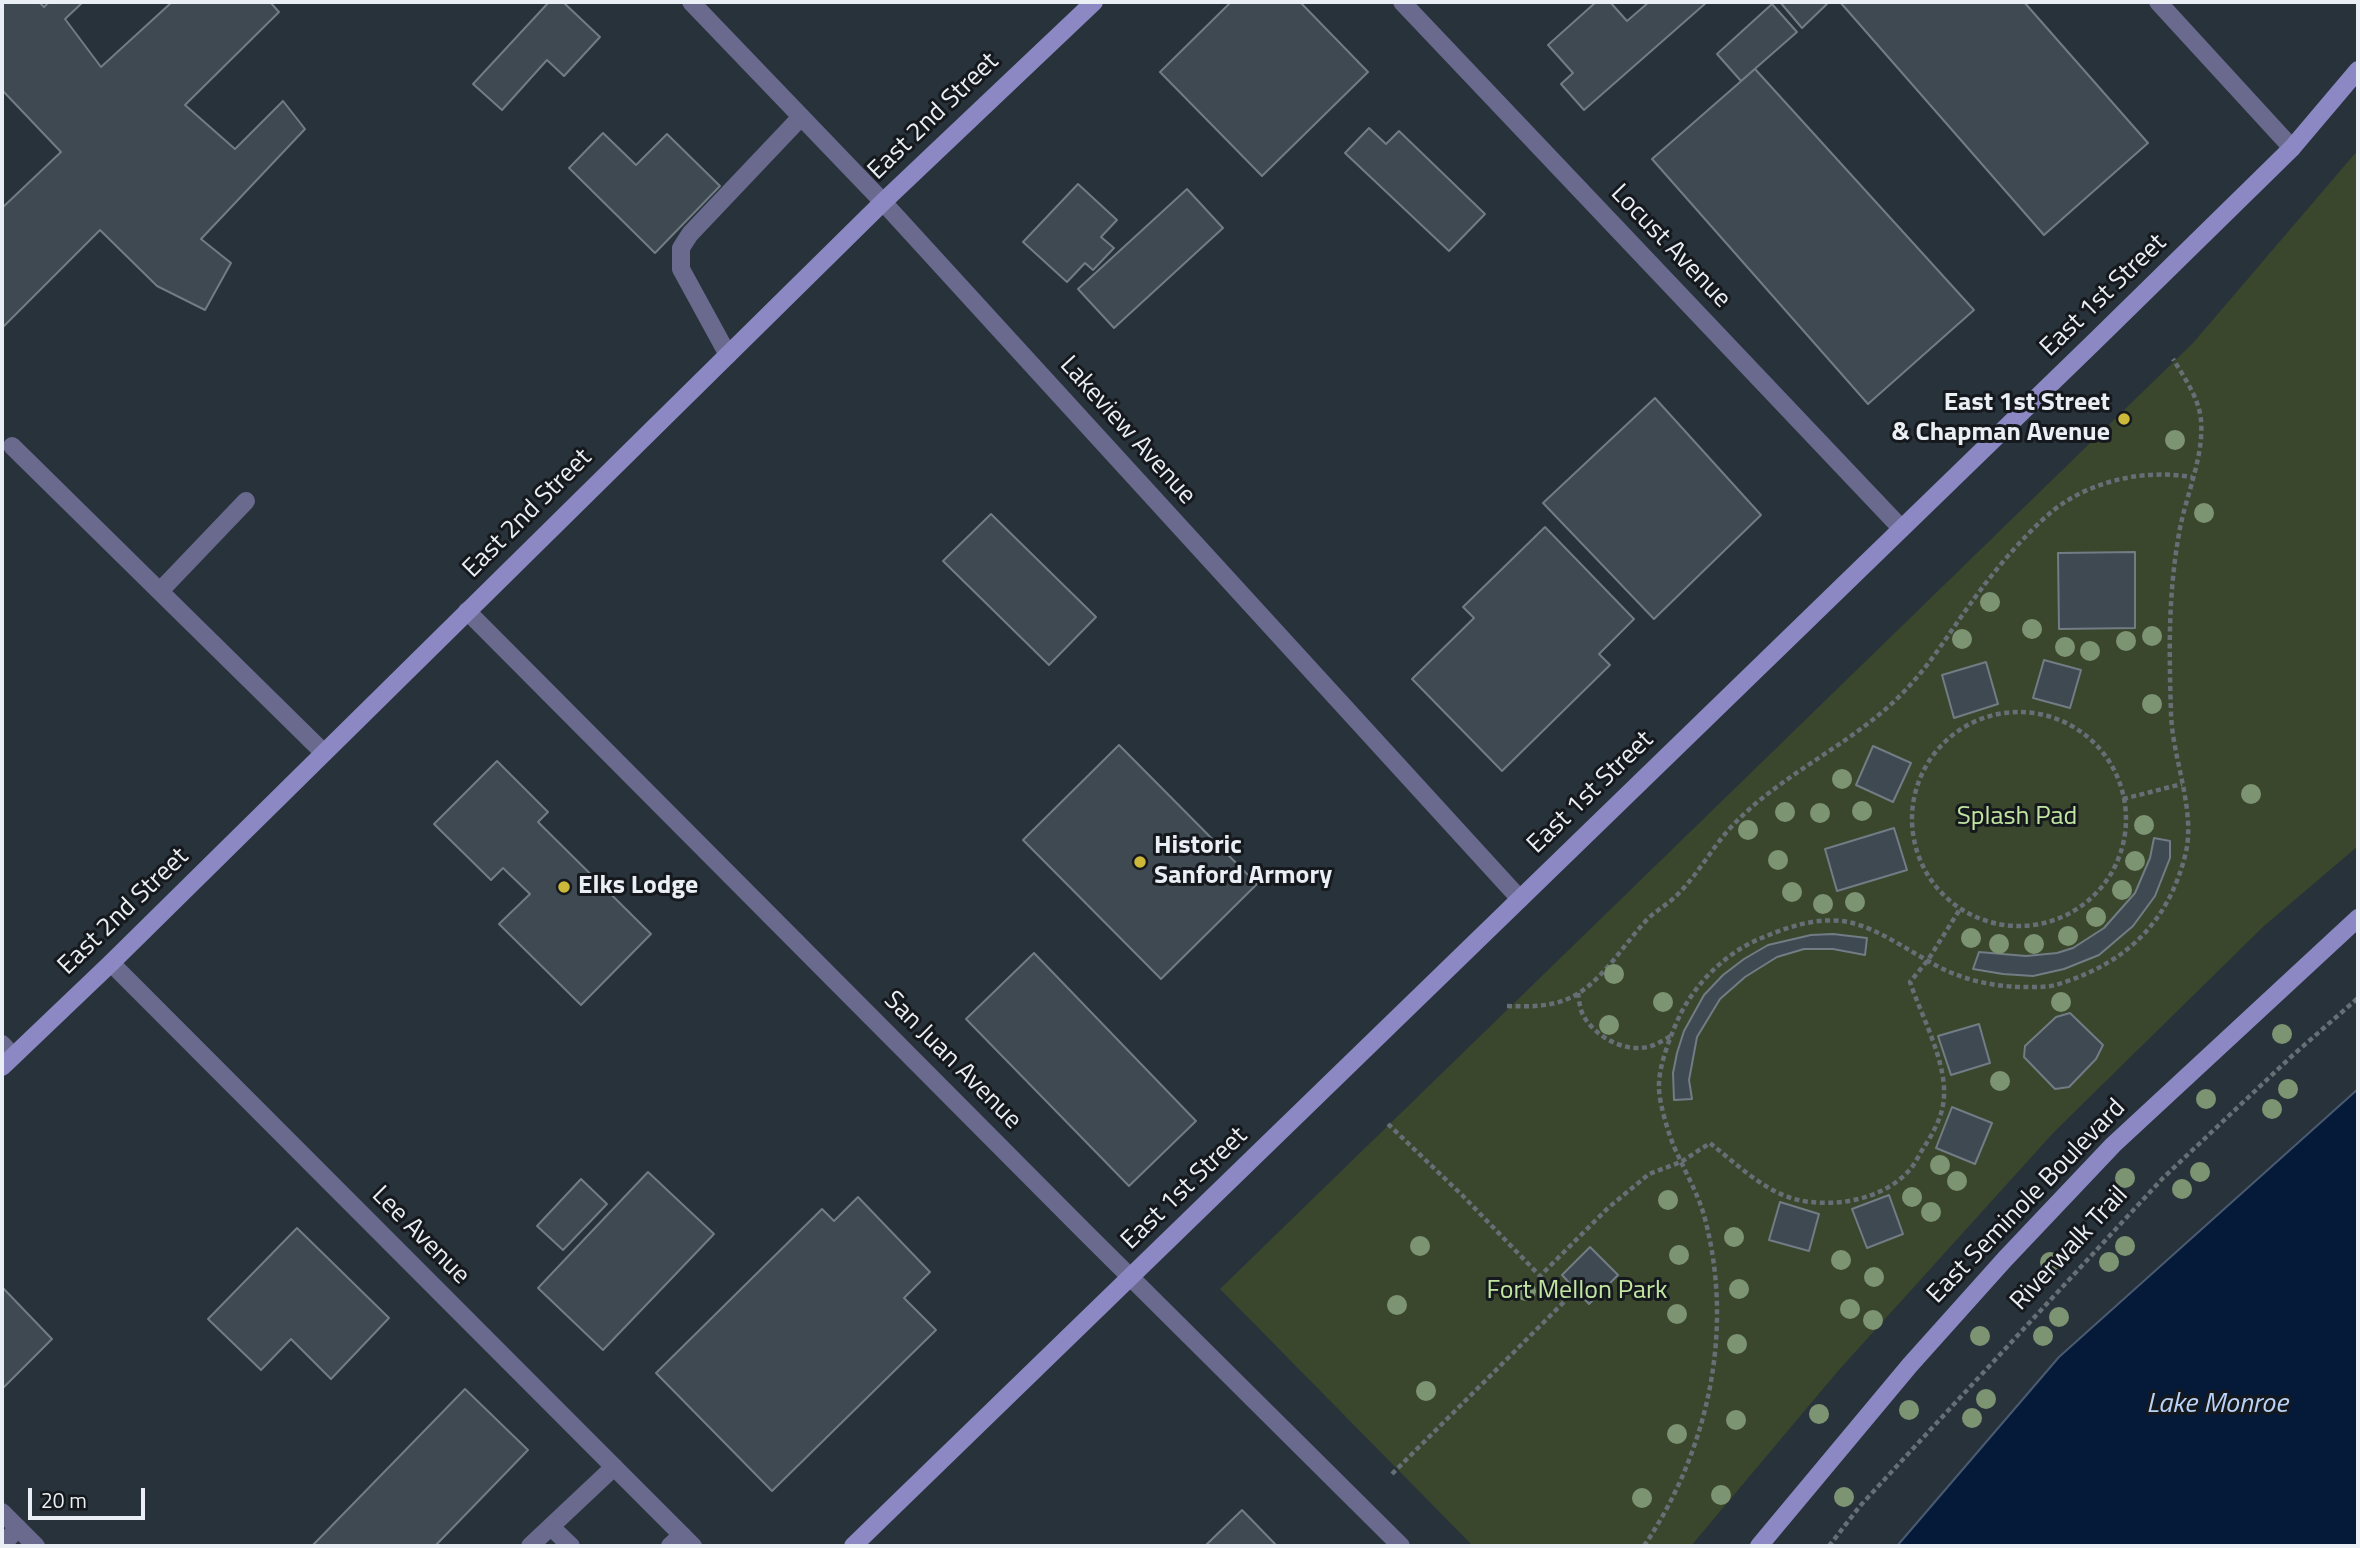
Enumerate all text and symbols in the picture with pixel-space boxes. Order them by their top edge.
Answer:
street label: East 2nd Street [862,47,1006,187]
street label: Locust Avenue [1603,179,1737,315]
street label: East 1st Street [2035,228,2173,364]
street label: Lakeview Avenue [1052,350,1202,512]
place label: East 1st Street & Chapman Avenue [1892,388,2110,450]
marker: East 1st Street & Chapman Avenue [2116,411,2132,427]
street label: East 2nd Street [457,443,599,585]
street label: East 1st Street [1522,725,1660,861]
park label: Splash Pad [1957,802,2077,834]
place label: Historic Sanford Armory [1154,831,1332,892]
street label: East 2nd Street [52,842,196,982]
marker: Historic Sanford Armory [1132,854,1148,870]
place label: Elks Lodge [578,871,698,903]
marker: Elks Lodge [556,879,572,895]
street label: San Juan Avenue [877,986,1027,1136]
street label: East Seminole Boulevard [1921,1093,2133,1311]
street label: East 1st Street [1116,1121,1254,1257]
street label: Lee Avenue [365,1181,475,1291]
street label: Riverwalk Trail [2005,1181,2135,1317]
park label: Fort Mellon Park [1487,1276,1667,1308]
water label: Lake Monroe [2146,1388,2288,1422]
scale bar [32,1474,149,1518]
text: 20 m [41,1484,87,1516]

